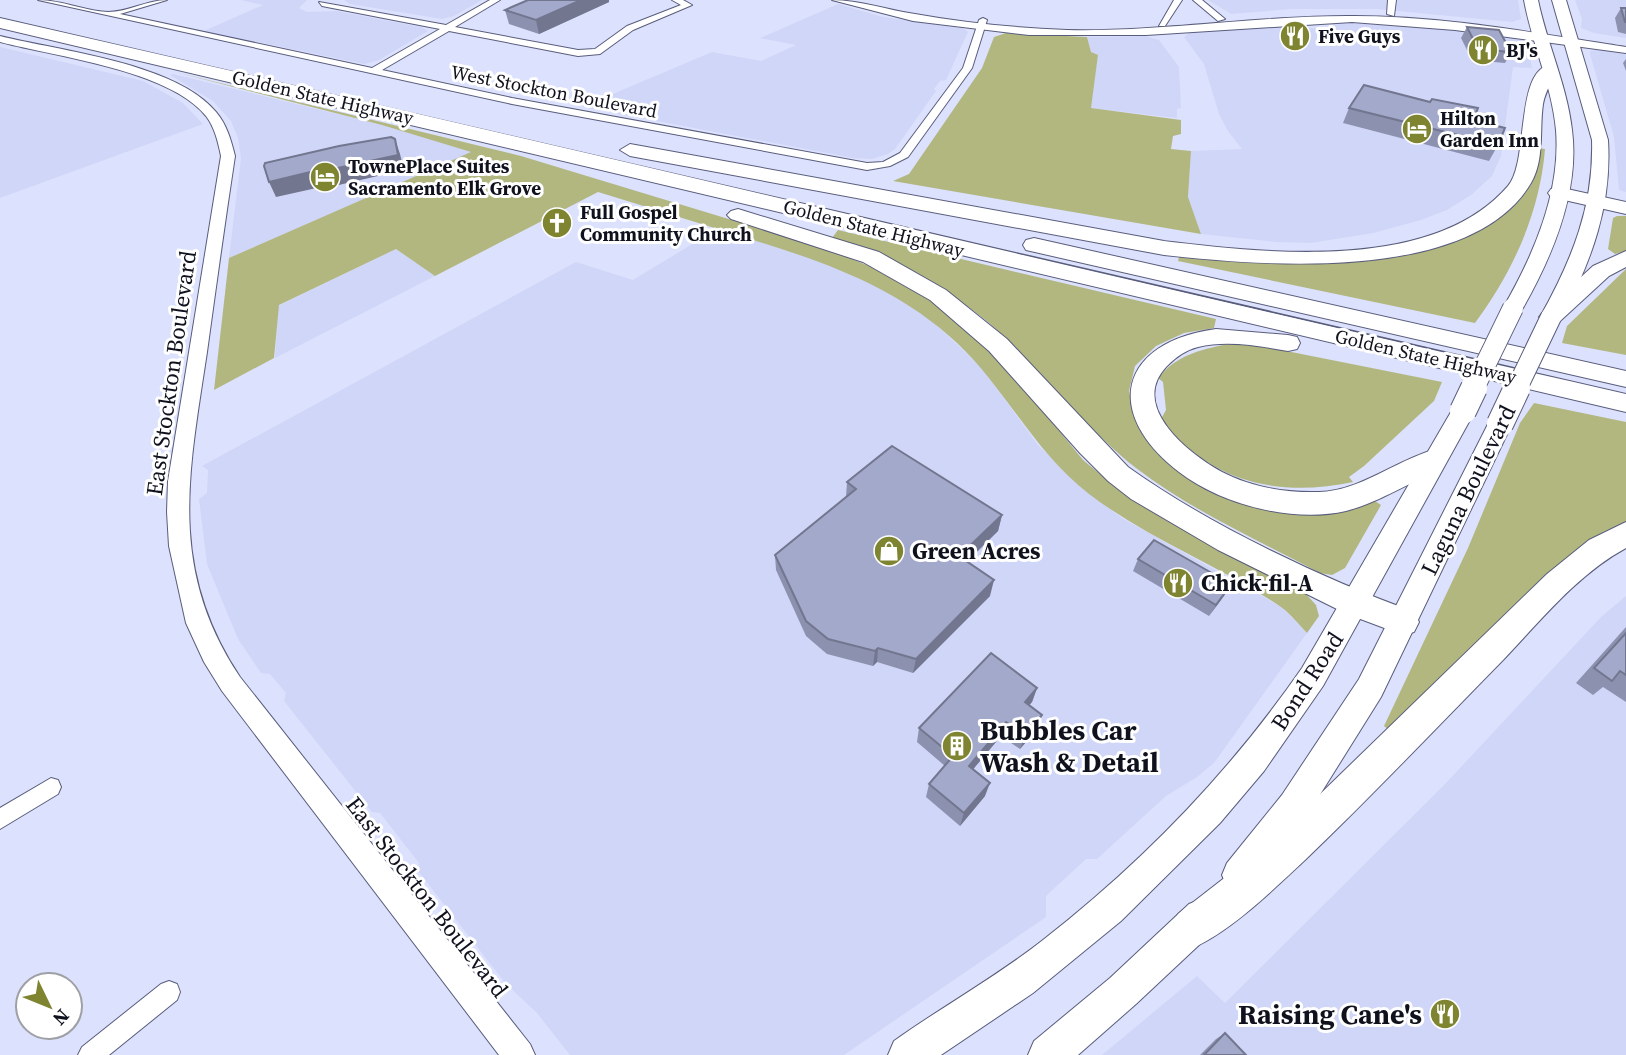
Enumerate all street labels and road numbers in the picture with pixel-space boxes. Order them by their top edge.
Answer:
street label: West Stockton Boulevard [449,58,660,124]
street label: Golden State Highway [230,63,417,131]
street label: Golden State Highway [781,193,967,263]
street label: East Stockton Boulevard [138,248,204,498]
street label: Golden State Highway [1333,322,1520,390]
street label: Laguna Boulevard [1413,400,1523,580]
street label: Bond Road [1263,626,1351,736]
street label: East Stockton Boulevard [338,790,516,1004]

